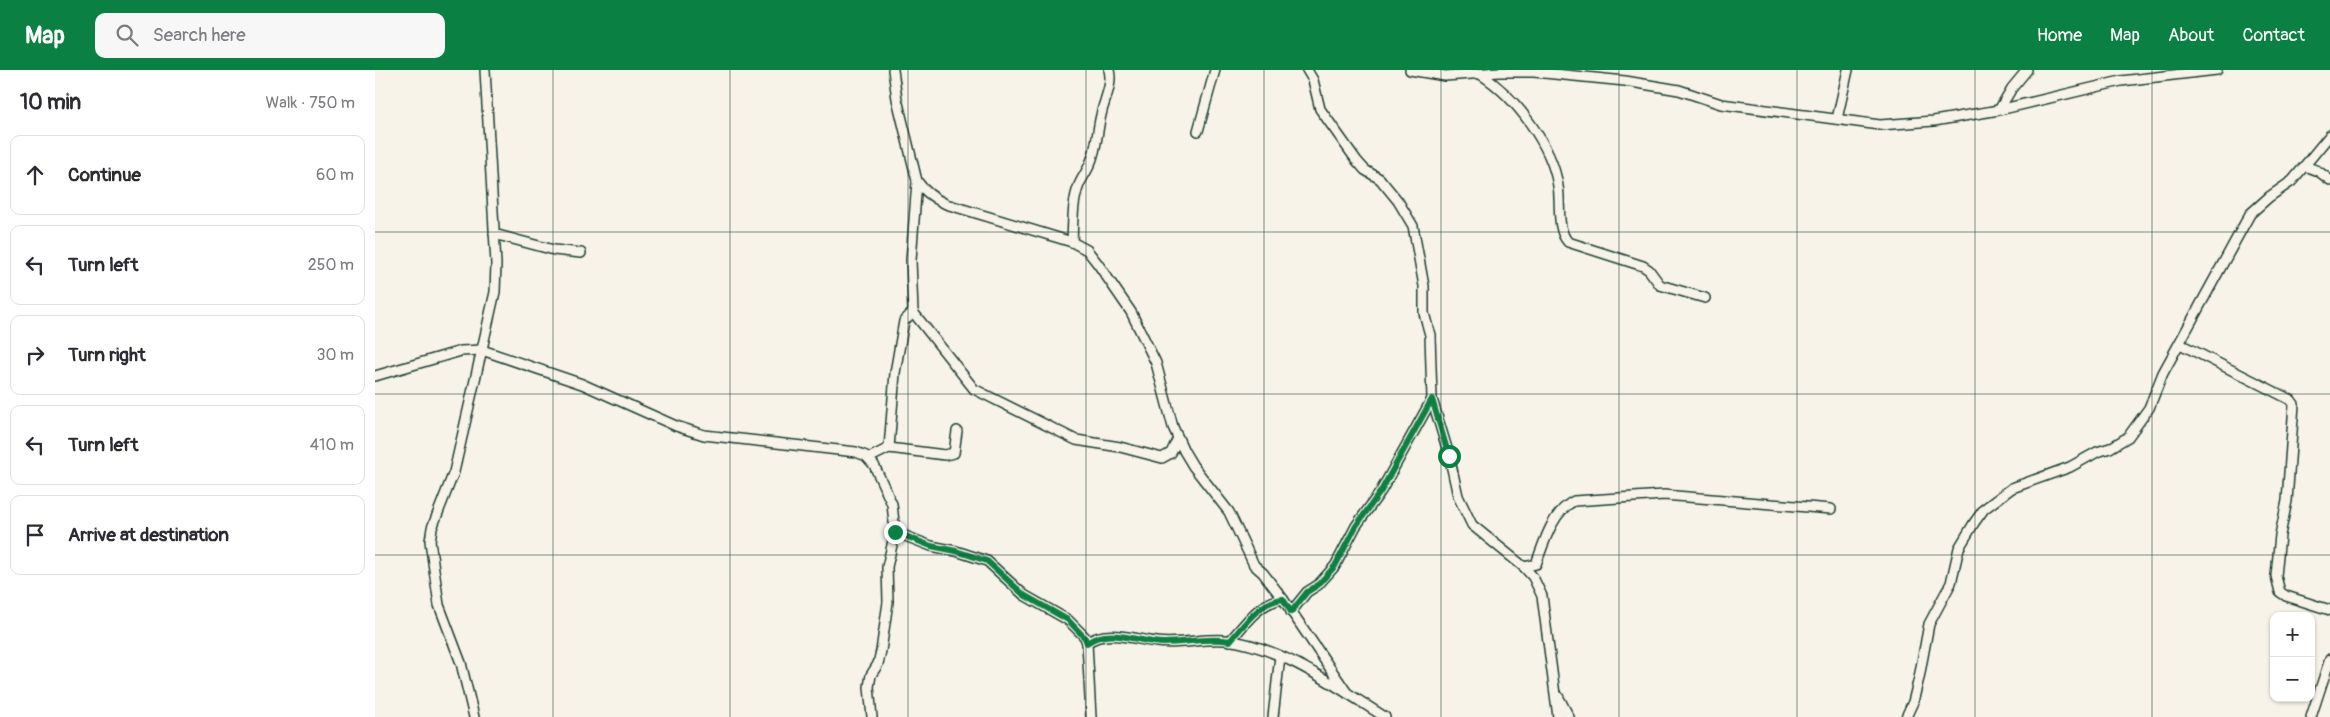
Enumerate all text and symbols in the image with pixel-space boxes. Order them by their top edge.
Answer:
search box [95,13,445,58]
text: Map [25,21,65,50]
icon: search [113,21,141,49]
text: Search here [153,23,246,47]
text: Home [2037,24,2082,47]
text: Map [2110,24,2140,47]
text: About [2168,24,2214,47]
text: Contact [2242,24,2305,47]
text: 10 min [20,89,81,116]
text: Walk · 750 m [266,93,355,113]
icon: ahead [21,161,49,189]
text: Continue [68,163,141,187]
text: 60 m [316,165,354,185]
icon: left [21,251,49,279]
text: Turn left [68,253,138,277]
text: 250 m [308,255,354,275]
icon: right [21,341,49,369]
text: Turn right [68,343,146,367]
text: 30 m [316,345,354,365]
icon: left [21,431,49,459]
text: Turn left [68,433,138,457]
text: 410 m [310,435,354,455]
route start [1438,445,1461,468]
icon: arrive [21,521,49,549]
route end [884,521,907,544]
text: Arrive at destination [68,523,229,547]
map controls [2270,612,2315,702]
button: + [2270,612,2315,657]
button: − [2270,657,2315,702]

